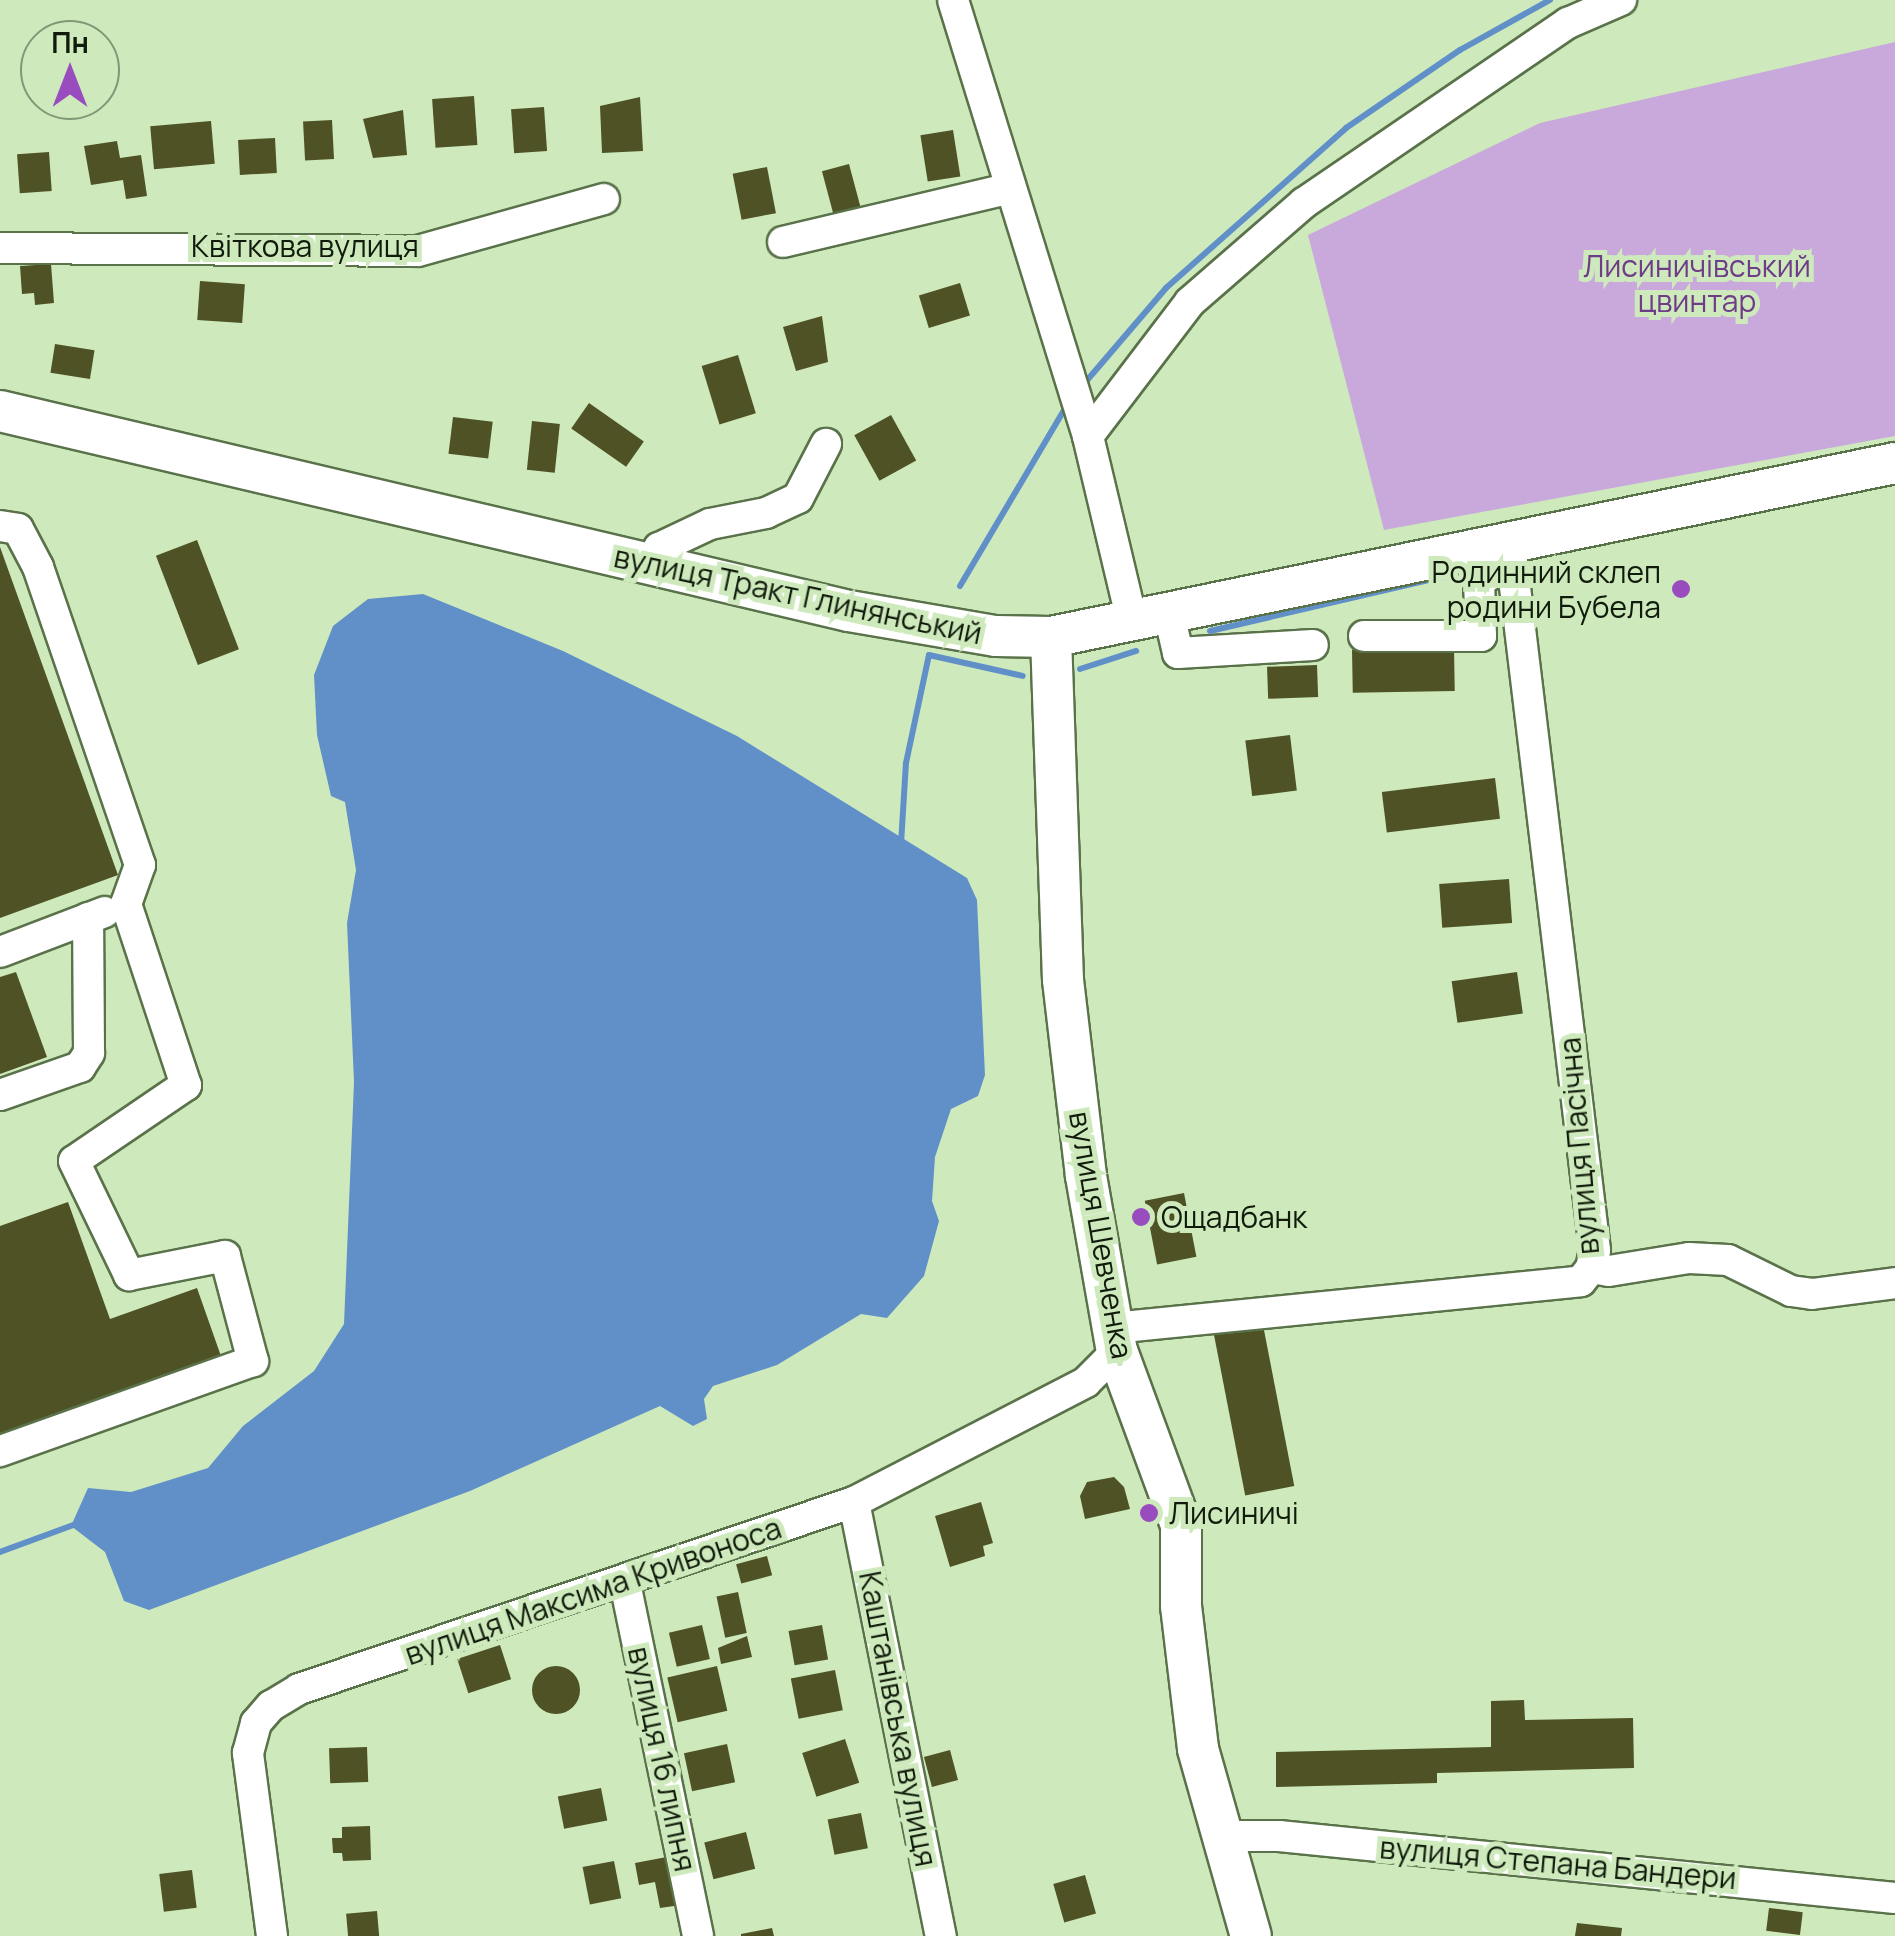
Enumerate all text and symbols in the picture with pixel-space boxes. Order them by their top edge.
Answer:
north arrow [20,20,120,120]
text: Пн [51,23,89,61]
street label: Квіткова вулиця [191,228,419,264]
park label: Лисиничівський цвинтар [1583,248,1811,318]
street label: вулиця Тракт Глинянський [611,538,985,652]
place label: Родинний склеп родини Бубела [1431,554,1661,624]
marker: Родинний склеп родини Бубела [1670,578,1692,600]
street label: вулиця Пасічна [1552,1036,1606,1256]
street label: вулиця Шевченка [1062,1108,1140,1362]
place label: Ощадбанк [1161,1199,1307,1235]
marker: Ощадбанк [1130,1206,1152,1228]
place label: Лисиничі [1169,1495,1299,1531]
marker: Лисиничі [1138,1502,1160,1524]
street label: вулиця Максима Кривоноса [400,1510,786,1672]
street label: Каштанівська вулиця [852,1568,944,1870]
street label: вулиця 16 липня [621,1643,703,1875]
street label: вулиця Степана Бандери [1378,1829,1738,1897]

